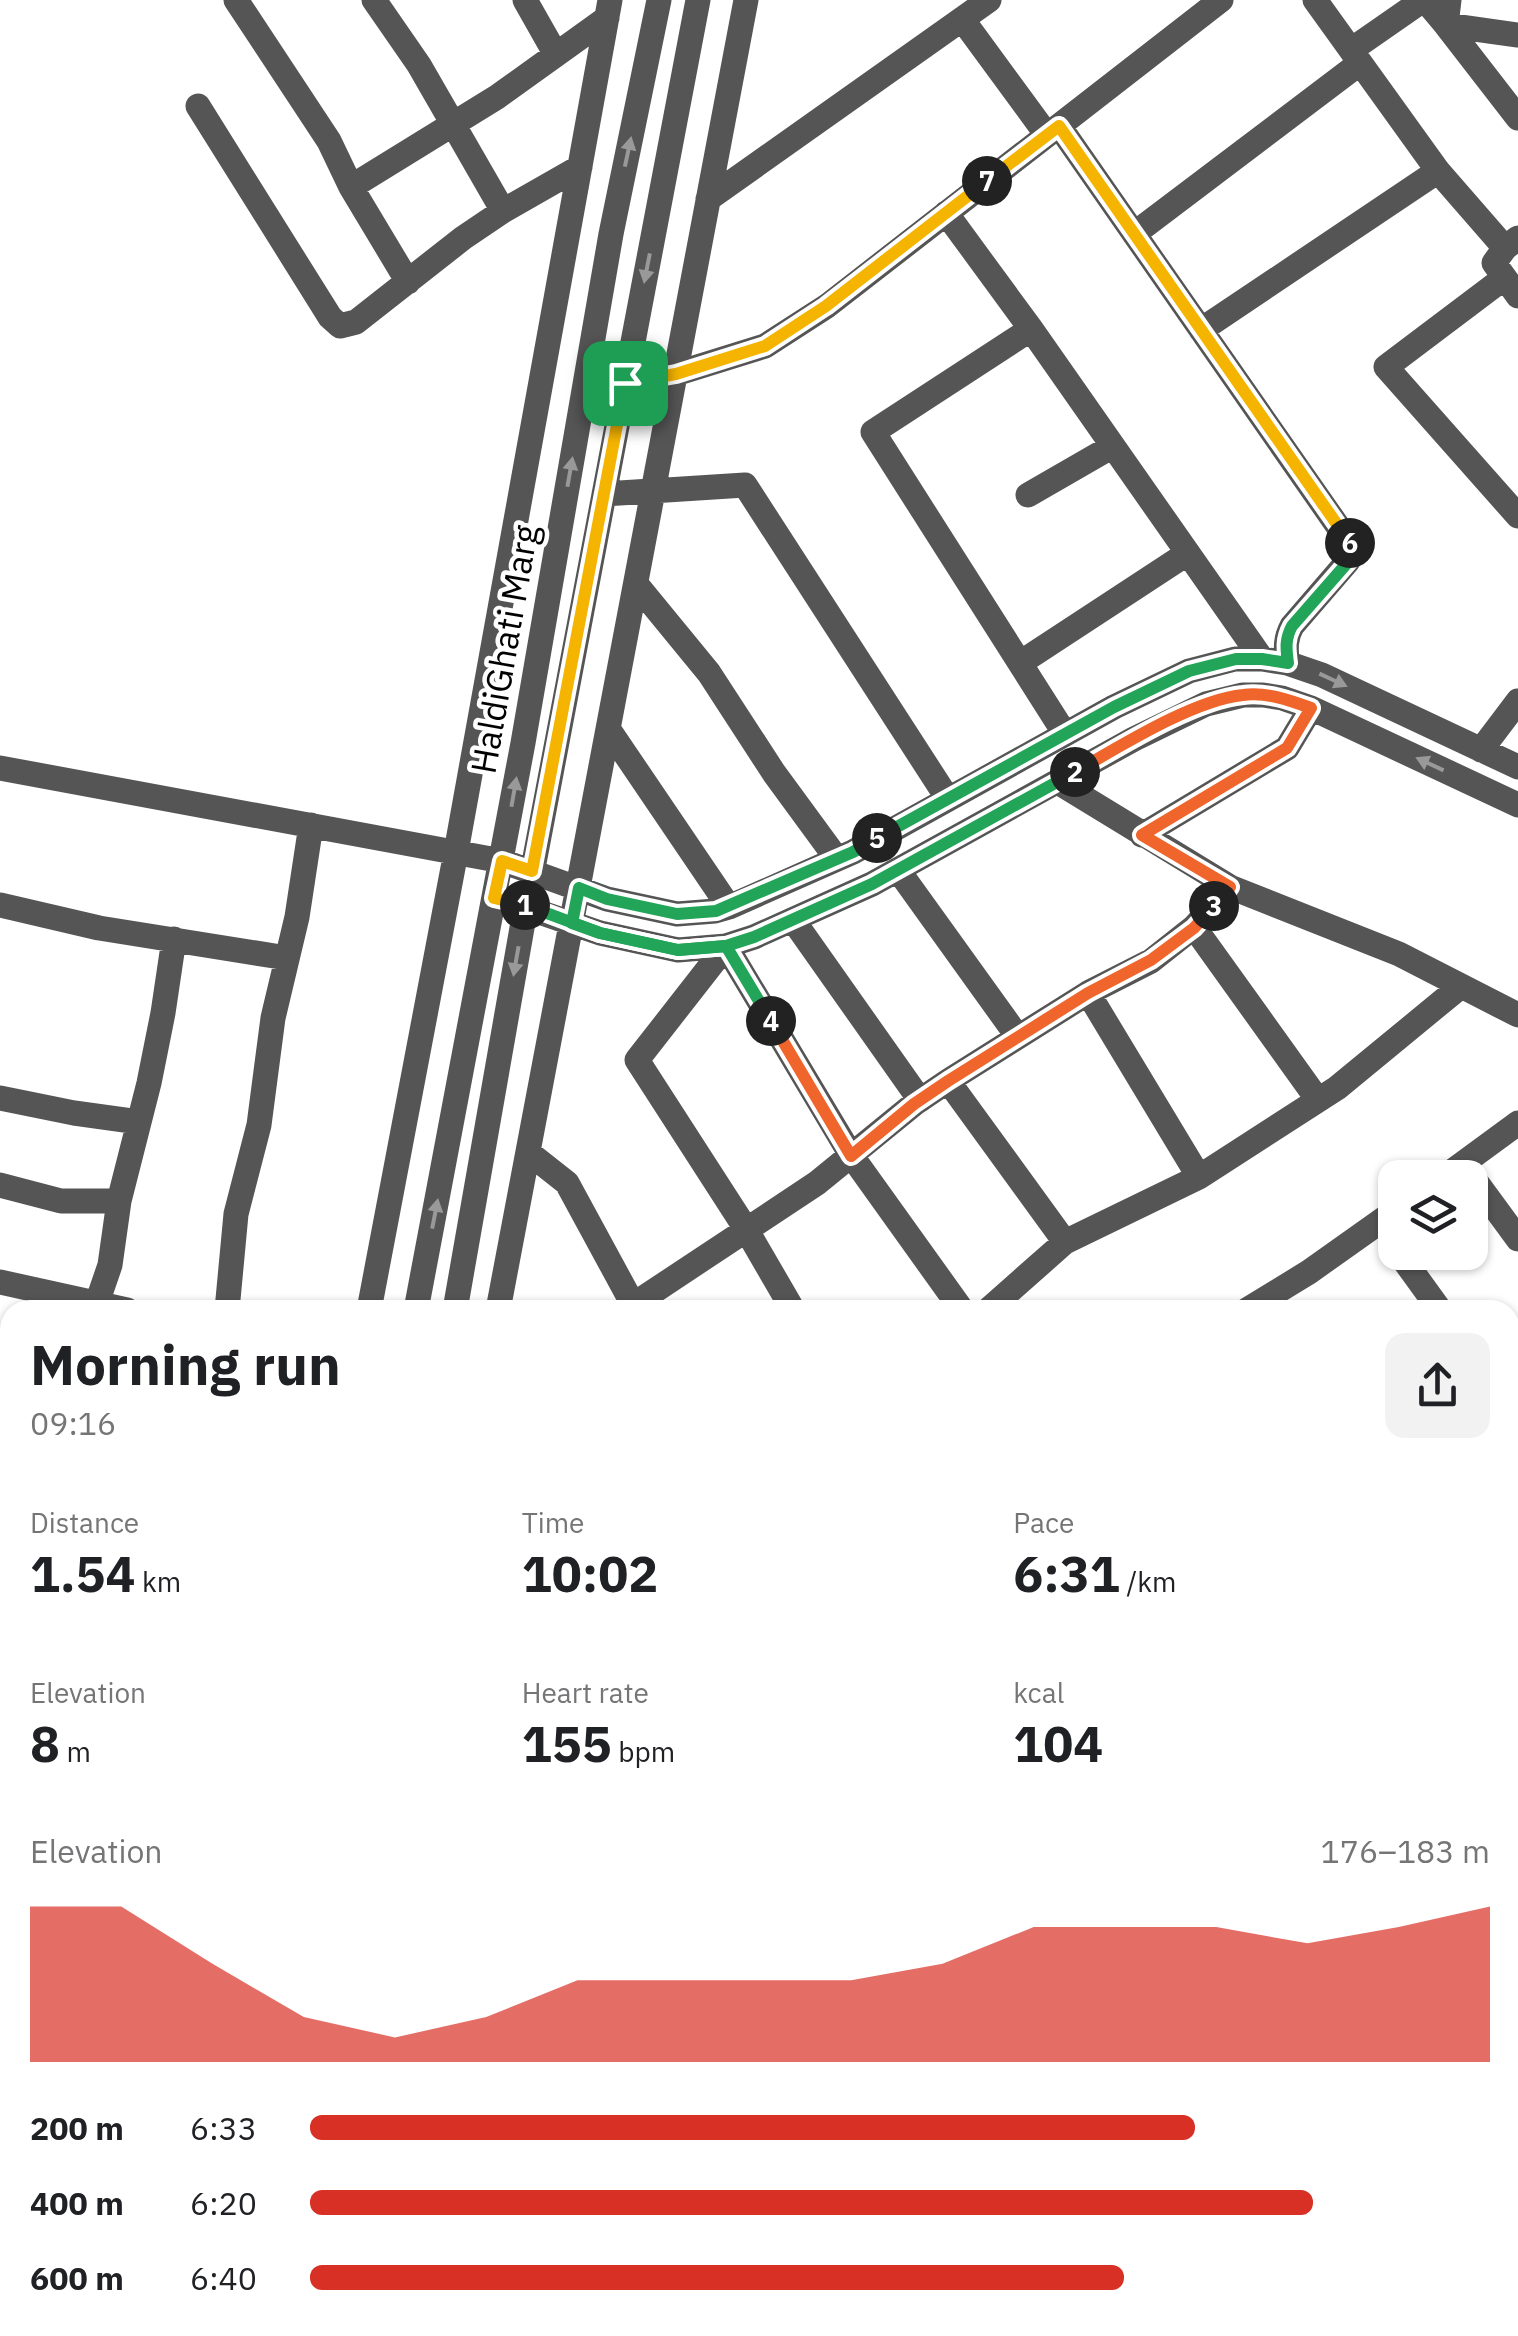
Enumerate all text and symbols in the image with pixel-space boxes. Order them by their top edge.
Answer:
one-way arrow [620,136,636,167]
pin: 7 [962,156,1012,206]
text: 7 [979,162,995,199]
one-way arrow [639,253,654,284]
pin [583,341,668,426]
icon: arrive [598,356,653,411]
one-way arrow [563,455,578,487]
pin: 6 [1325,518,1375,568]
street label: HaldiGhati Marg [459,520,549,777]
text: 6 [1342,524,1358,561]
one-way arrow [1318,672,1347,688]
pin: 2 [1050,747,1100,797]
text: 2 [1067,753,1083,790]
one-way arrow [1415,755,1444,772]
one-way arrow [507,776,523,807]
pin: 5 [852,813,902,863]
text: 5 [869,819,885,856]
pin: 1 [500,880,550,930]
pin: 3 [1189,881,1239,931]
text: 1 [517,886,533,923]
text: 3 [1206,887,1222,924]
one-way arrow [508,945,523,977]
pin: 4 [746,996,796,1046]
text: 4 [763,1002,779,1039]
map controls [1378,1160,1488,1270]
button: layers [1378,1160,1488,1270]
one-way arrow [428,1198,443,1229]
text: Morning run [30,1329,341,1400]
button: share [1385,1333,1490,1438]
text: 09:16 [30,1402,116,1444]
text: Distance [30,1504,139,1541]
text: Time [522,1504,585,1541]
text: Pace [1013,1504,1074,1541]
text: 1.54 [30,1541,136,1606]
text: 10:02 [522,1541,658,1606]
text: 6:31 [1013,1541,1120,1606]
text: km [136,1563,181,1600]
text: /km [1120,1563,1176,1600]
text: Elevation [30,1674,146,1711]
text: Heart rate [522,1674,649,1711]
text: kcal [1013,1674,1064,1711]
text: 8 [30,1711,60,1776]
text: 155 [522,1711,612,1776]
text: 104 [1013,1711,1103,1776]
text: m [60,1733,91,1770]
text: bpm [612,1733,675,1770]
text: Elevation [30,1830,163,1872]
text: 176–183 m [1320,1830,1490,1872]
text: 200 m [30,2107,124,2149]
text: 6:33 [190,2107,257,2149]
text: 400 m [30,2182,124,2224]
text: 6:20 [190,2182,257,2224]
text: 600 m [30,2257,124,2299]
text: 6:40 [190,2257,257,2299]

